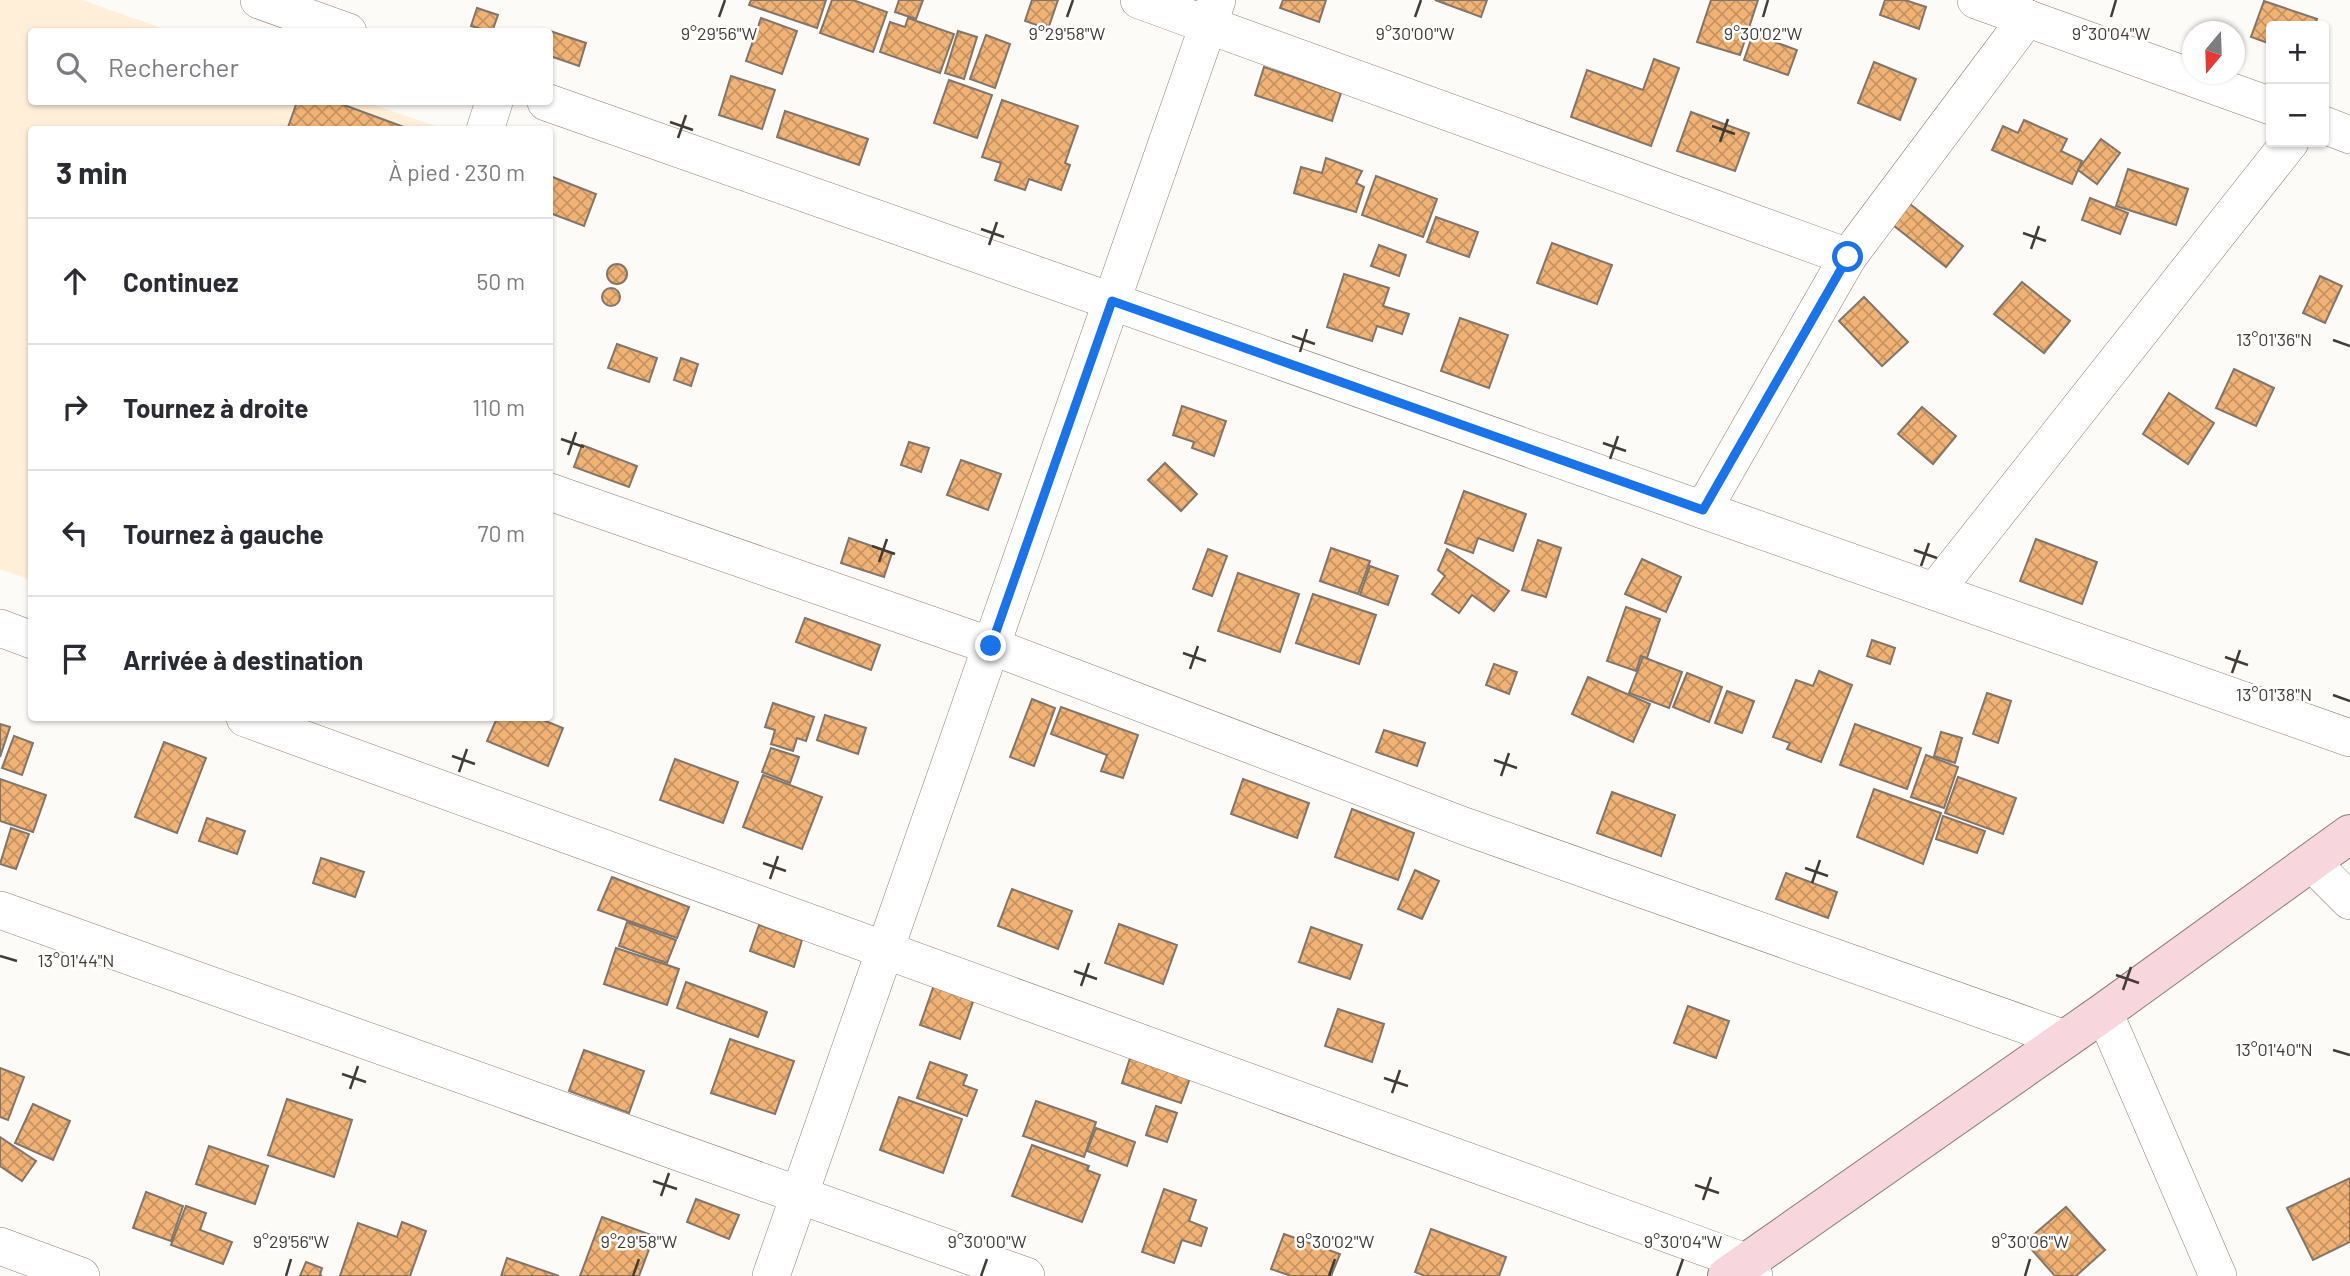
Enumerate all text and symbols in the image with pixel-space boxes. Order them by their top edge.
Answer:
north arrow [2182,21,2245,84]
map controls [2266,21,2329,147]
button: + [2266,21,2329,84]
text: 9°29'56"W [681,22,758,44]
text: 9°29'58"W [1029,22,1106,44]
text: 9°30'00"W [1376,22,1455,44]
text: 9°30'02"W [1724,22,1802,44]
text: 9°30'04"W [2072,22,2150,44]
search box [28,28,553,105]
icon: search [52,48,90,86]
text: Rechercher [108,51,239,82]
button: − [2266,84,2329,147]
text: 3 min [56,154,127,190]
text: À pied · 230 m [388,158,525,186]
route start [1832,241,1863,272]
icon: ahead [56,262,94,300]
text: Continuez [123,266,239,297]
text: 50 m [477,267,525,295]
text: 13°01'36"N [2236,328,2312,350]
icon: right [56,388,94,426]
text: Tournez à droite [123,392,308,423]
text: 110 m [472,393,525,421]
icon: left [56,514,94,552]
text: Tournez à gauche [123,518,324,549]
text: 70 m [478,519,525,547]
route end [975,630,1006,661]
icon: arrive [56,640,94,678]
text: Arrivée à destination [123,644,363,675]
text: 13°01'38"N [2236,683,2312,705]
text: 13°01'44"N [37,949,115,971]
text: 13°01'40"N [2235,1038,2313,1060]
text: 9°29'56"W [253,1230,330,1252]
text: 9°29'58"W [601,1230,678,1252]
text: 9°30'00"W [948,1230,1027,1252]
text: 9°30'02"W [1296,1230,1374,1252]
text: 9°30'04"W [1644,1230,1722,1252]
text: 9°30'06"W [1991,1230,2069,1252]

